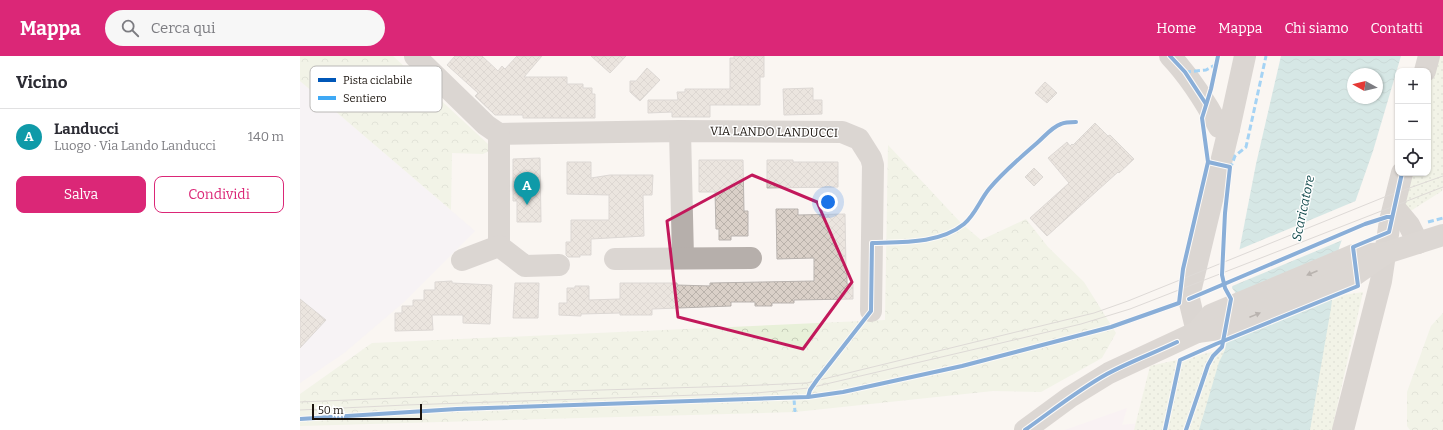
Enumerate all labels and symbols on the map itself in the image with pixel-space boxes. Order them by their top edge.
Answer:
legend [310,66,442,112]
north arrow [1347,68,1383,104]
text: Pista ciclabile [343,74,412,87]
text: Sentiero [343,92,387,105]
street label: VIA LANDO LANDUCCI [710,124,838,140]
pin: A [514,172,540,205]
water label: Scaricatore [1289,173,1317,242]
your location [818,192,838,212]
one-way arrow [1306,270,1318,276]
one-way arrow [1249,311,1261,317]
scale bar [312,402,422,421]

